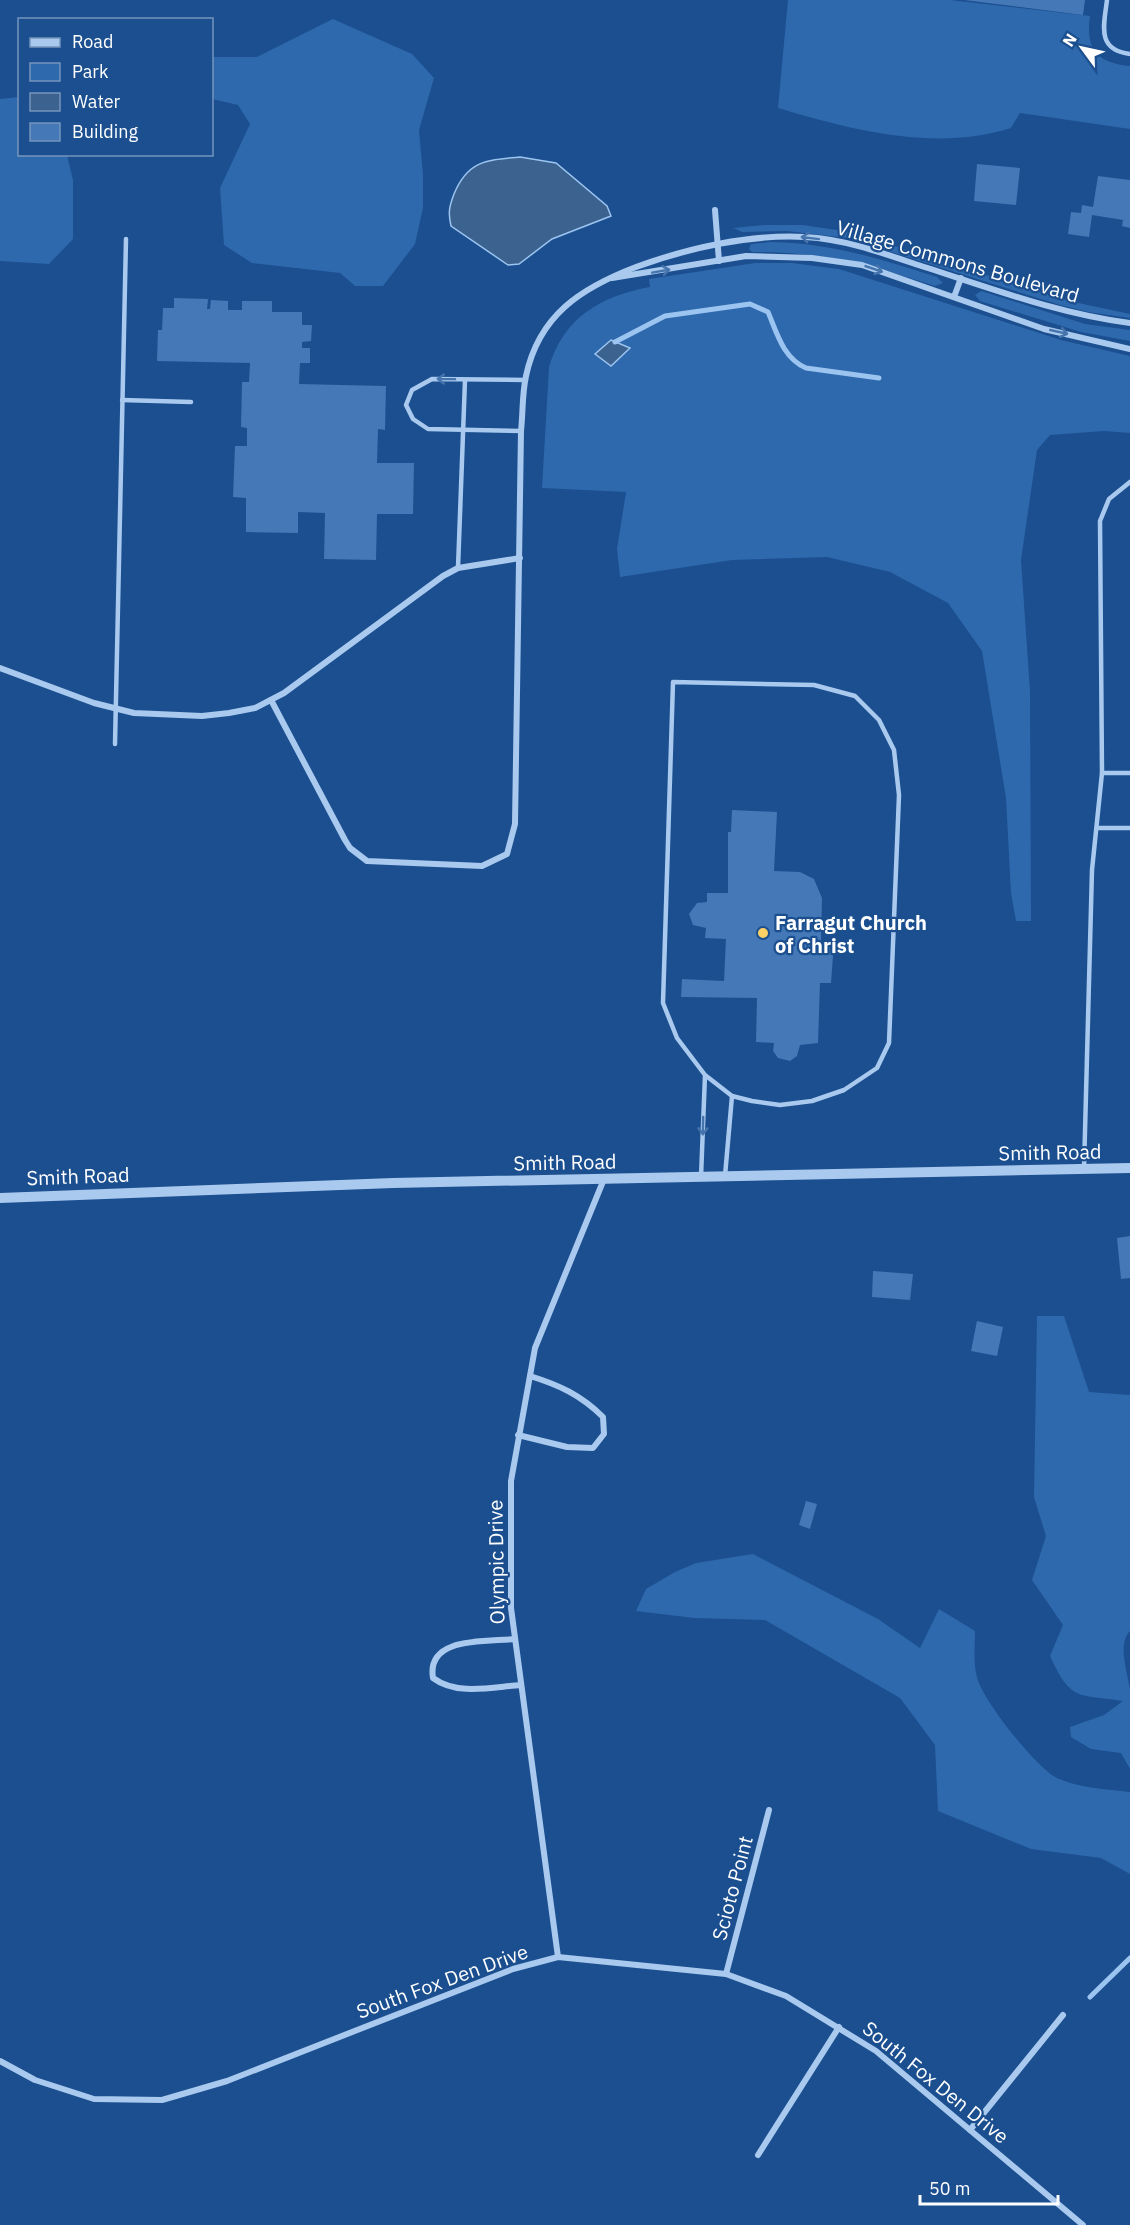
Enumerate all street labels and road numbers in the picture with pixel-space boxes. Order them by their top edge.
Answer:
street label: Village Commons Boulevard [833,213,1083,309]
street label: Smith Road [998,1138,1102,1166]
street label: Smith Road [513,1148,617,1176]
street label: Smith Road [26,1161,130,1191]
street label: Olympic Drive [481,1499,511,1625]
street label: Scioto Point [705,1833,759,1943]
street label: South Fox Den Drive [352,1937,532,2025]
street label: South Fox Den Drive [857,2015,1015,2149]

